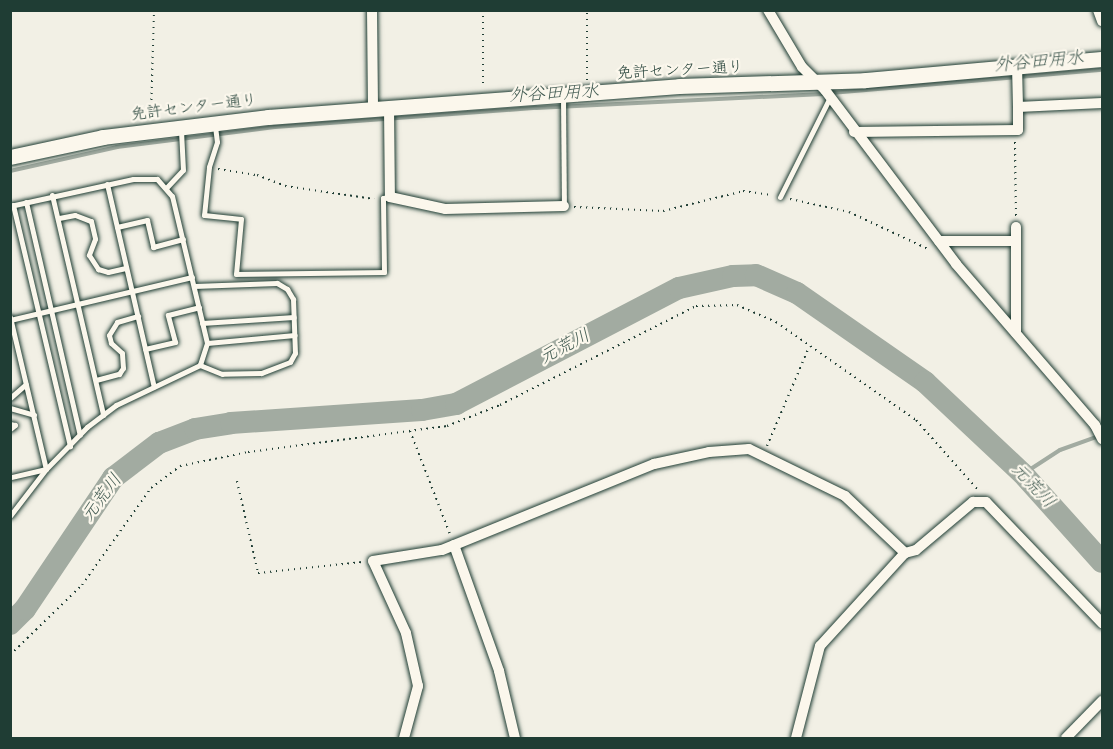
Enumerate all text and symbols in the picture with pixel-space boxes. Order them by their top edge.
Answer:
water label: 外谷田用水 [993,47,1085,77]
street label: 免許センター通り [616,57,744,83]
water label: 外谷田用水 [508,81,600,107]
street label: 免許センター通り [129,90,259,124]
water label: 元荒川 [536,325,594,369]
water label: 元荒川 [1007,459,1059,513]
water label: 元荒川 [77,470,127,526]

